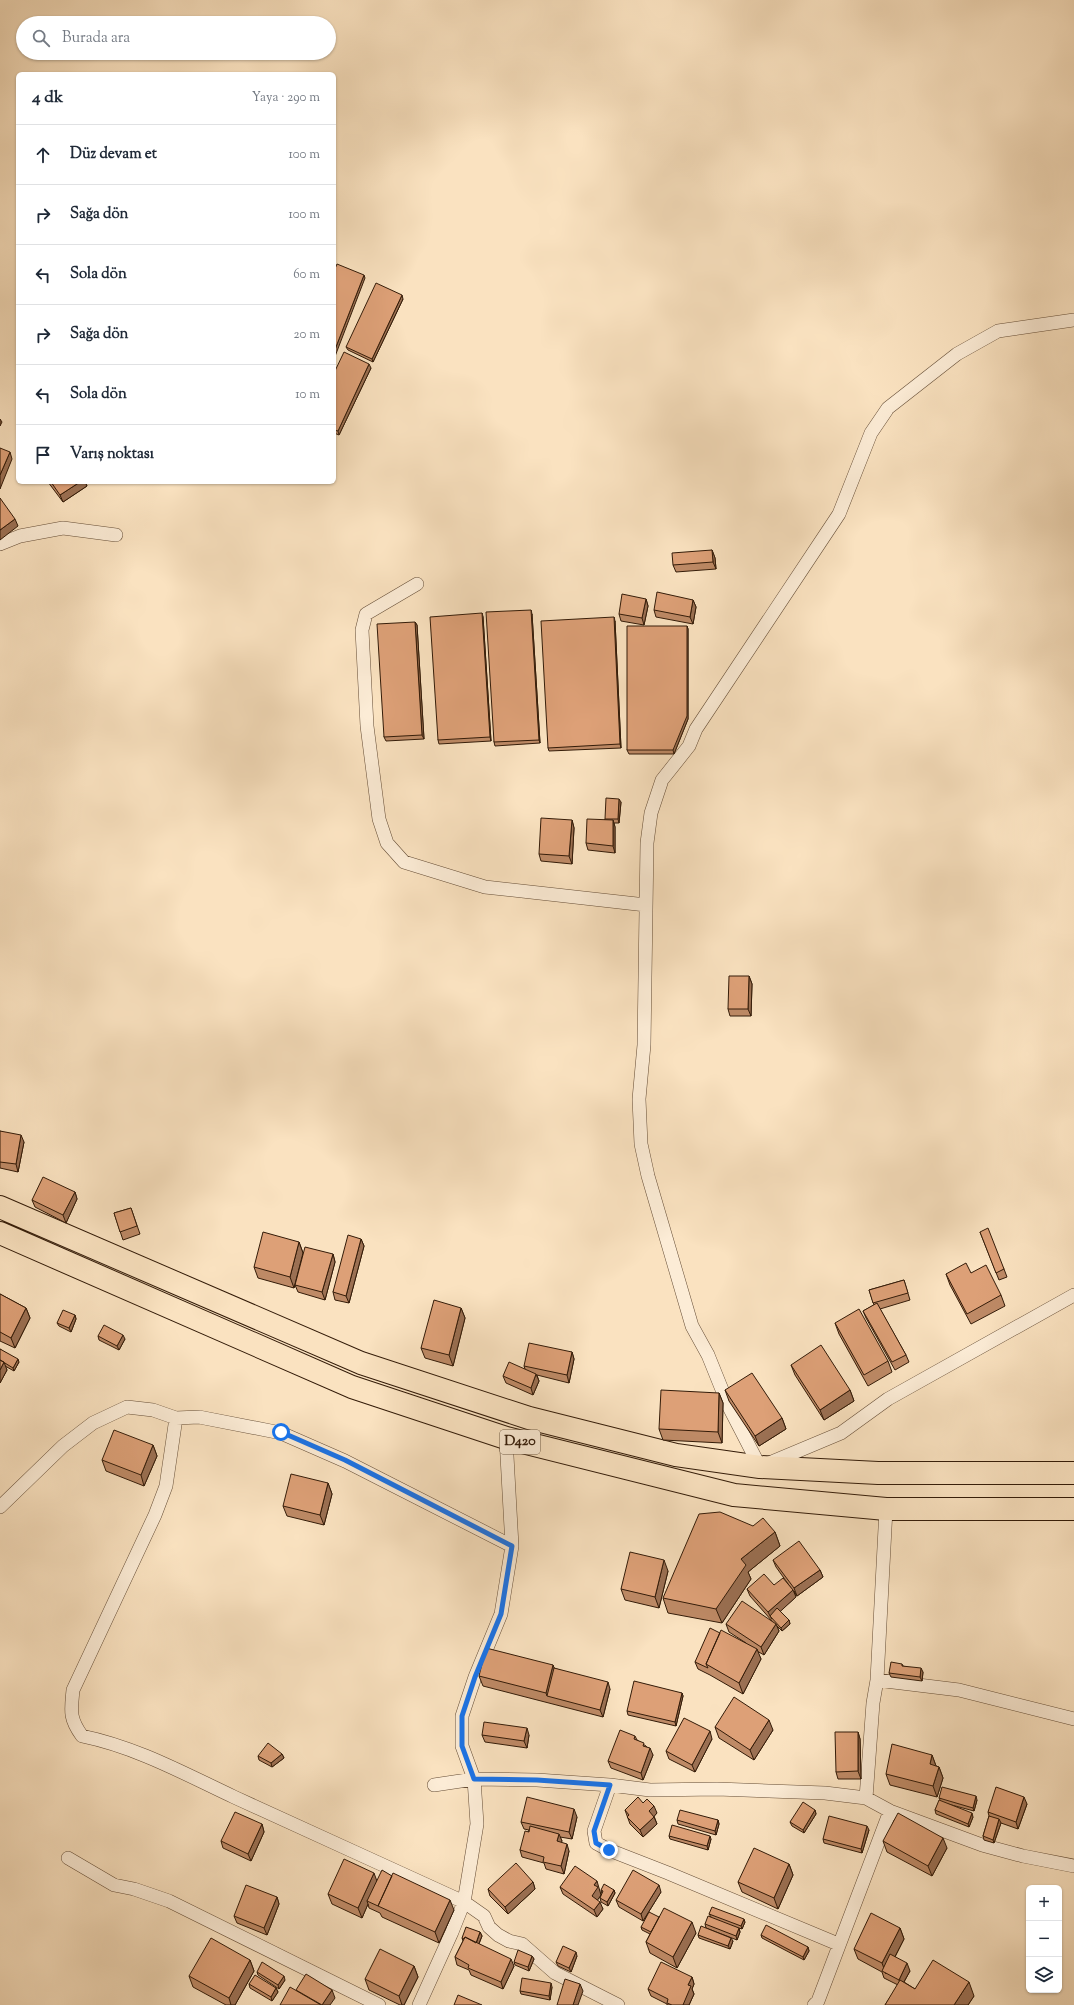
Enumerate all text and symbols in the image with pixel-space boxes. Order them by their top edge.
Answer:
search box [16,16,336,60]
icon: search [30,27,52,49]
text: Burada ara [62,28,130,49]
text: 4 dk [32,86,63,110]
text: Yaya · 290 m [252,89,320,107]
icon: ahead [32,144,54,166]
text: Düz devam et [70,144,157,165]
text: 100 m [288,146,320,164]
icon: right [32,204,54,226]
text: Sağa dön [70,204,128,225]
text: 100 m [288,206,320,224]
icon: left [32,264,54,286]
text: Sola dön [70,264,127,285]
text: 60 m [293,266,320,284]
icon: right [32,324,54,346]
text: Sağa dön [70,324,128,345]
text: 20 m [294,326,320,344]
icon: left [32,384,54,406]
text: Sola dön [70,384,127,405]
text: 10 m [295,386,320,404]
icon: arrive [32,444,54,466]
text: Varış noktası [70,444,154,465]
route start [272,1423,290,1441]
road number: D420 [500,1430,540,1454]
route end [600,1841,618,1859]
map controls [1026,1885,1062,1993]
button: + [1026,1885,1062,1921]
button: − [1026,1921,1062,1957]
button: layers [1026,1957,1062,1993]

